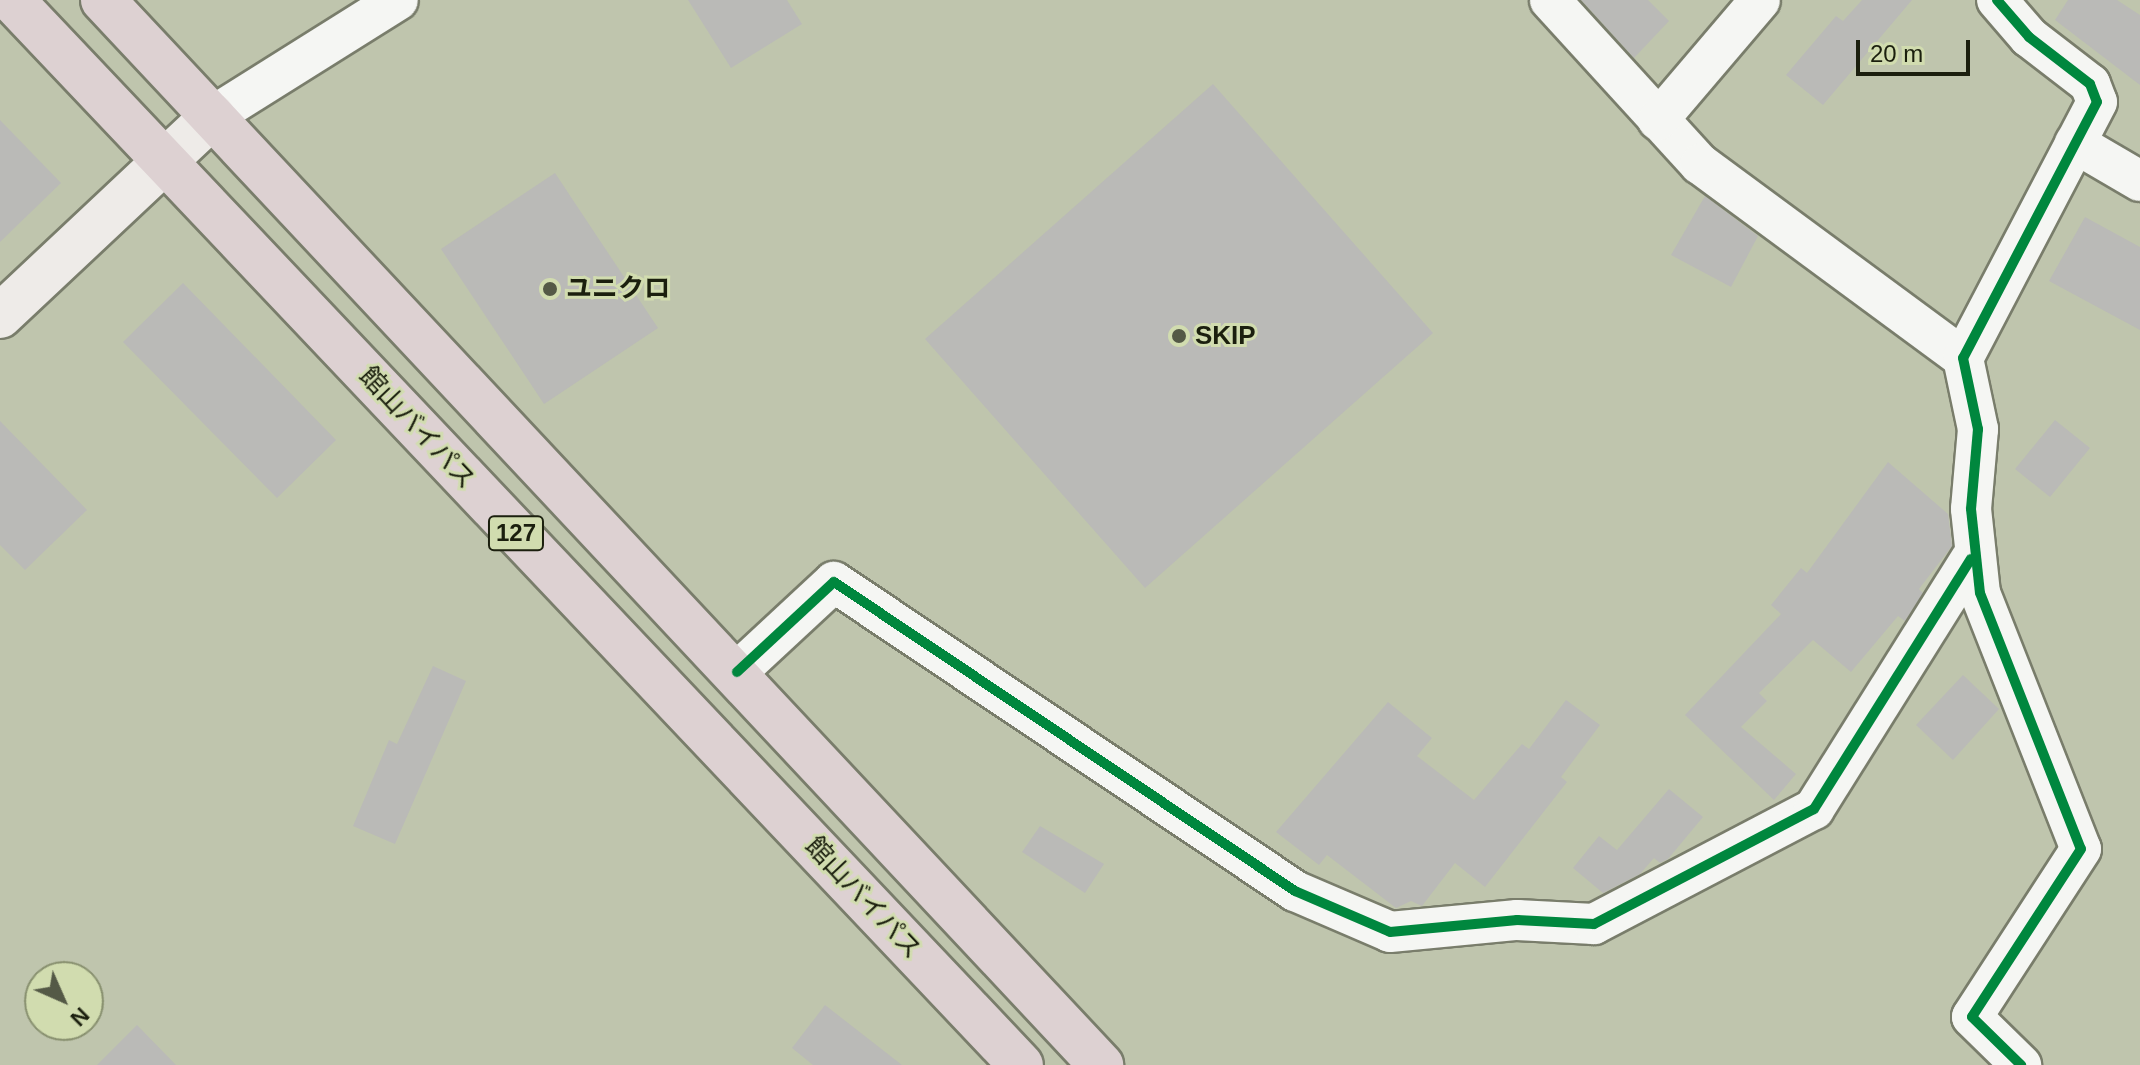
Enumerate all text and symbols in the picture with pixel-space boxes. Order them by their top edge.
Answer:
scale bar [1860,24,1974,74]
text: 20 m [1870,40,1923,67]
place label: ユニクロ [566,273,670,305]
marker: ユニクロ [541,280,559,298]
place label: SKIP [1195,320,1256,352]
marker: SKIP [1170,327,1188,345]
street label: 館山バイパス [352,360,482,496]
road number: 127 [486,513,546,553]
street label: 館山バイパス [798,830,928,966]
north arrow [24,961,104,1041]
text: N [65,1002,94,1031]

